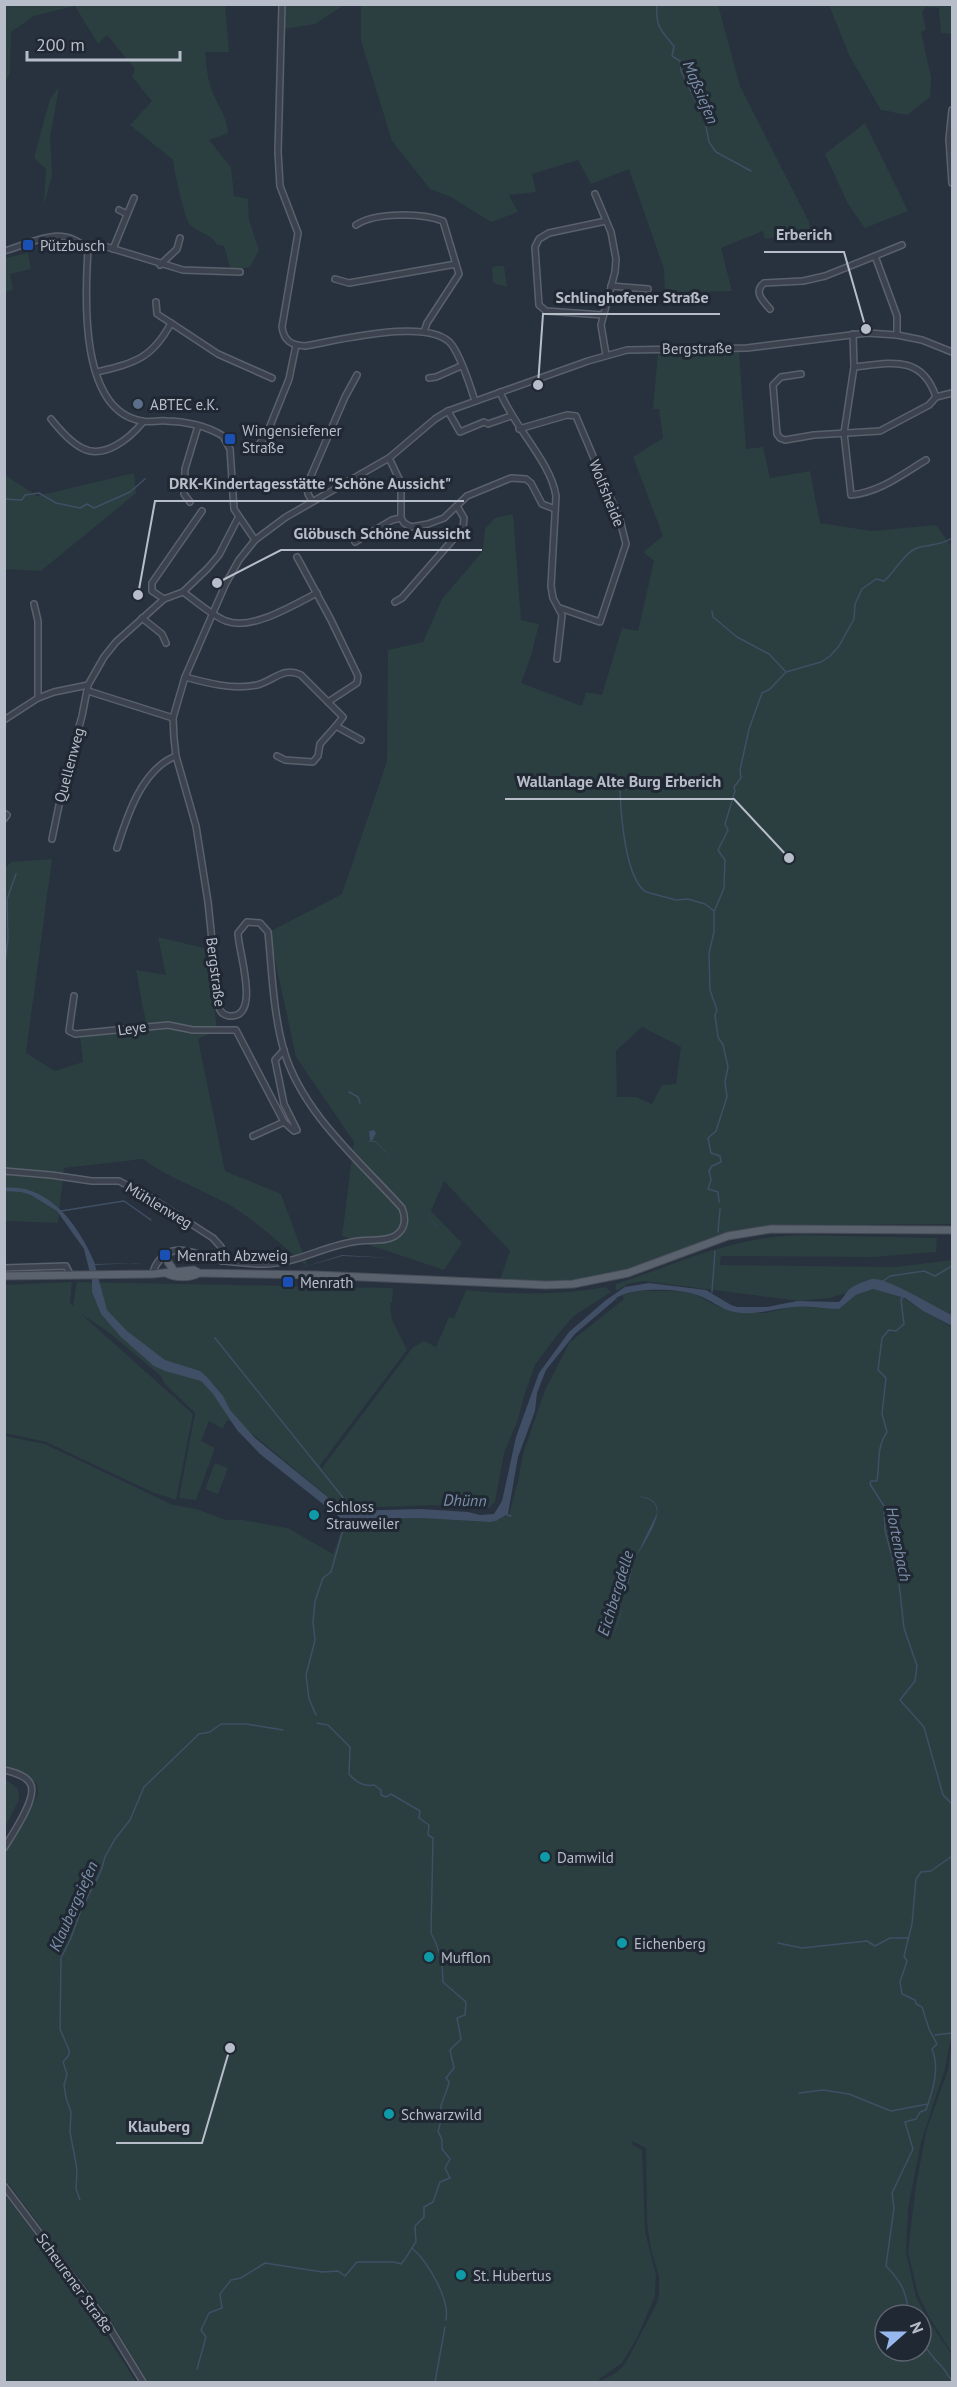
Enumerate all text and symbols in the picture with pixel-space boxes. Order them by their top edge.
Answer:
scale bar [27,24,180,62]
text: 200 m [36,33,85,56]
water label: Maßsiefen [679,57,723,127]
callout: Erberich [764,218,844,252]
text: Erberich [776,224,832,244]
place label: Pützbusch [40,236,105,255]
marker: Pützbusch [21,238,35,252]
callout: Schlinghofener Straße [543,280,720,314]
text: Schlinghofener Straße [555,287,709,307]
street label: Bergstraße [662,338,732,358]
place label: ABTEC e.K. [150,395,219,414]
marker: ABTEC e.K. [131,397,145,411]
place label: Wingensiefener Straße [242,421,342,457]
marker: Wingensiefener Straße [223,432,237,446]
street label: Wolfsheide [585,457,629,529]
callout: DRK-Kindertagesstätte "Schöne Aussicht" [155,467,464,501]
text: DRK-Kindertagesstätte "Schöne Aussicht" [169,473,451,493]
callout: Glöbusch Schöne Aussicht [281,516,482,550]
text: Glöbusch Schöne Aussicht [294,523,471,543]
street label: Quellenweg [50,725,88,805]
callout: Wallanlage Alte Burg Erberich [505,765,734,799]
text: Wallanlage Alte Burg Erberich [517,771,721,791]
street label: Bergstraße [202,936,230,1008]
street label: Leye [117,1017,147,1039]
street label: Mühlenweg [122,1178,196,1232]
place label: Menrath Abzweig [177,1246,288,1265]
marker: Menrath Abzweig [158,1248,172,1262]
place label: Menrath [300,1273,354,1292]
marker: Menrath [281,1275,295,1289]
water label: Dhünn [443,1490,487,1510]
place label: Schloss Strauweiler [326,1497,399,1533]
water label: Hortenbach [882,1505,916,1583]
marker: Schloss Strauweiler [307,1508,321,1522]
water label: Eichbergdelle [593,1547,638,1638]
place label: Damwild [557,1848,614,1867]
marker: Damwild [538,1850,552,1864]
water label: Klaubergsiefen [44,1858,102,1954]
place label: Eichenberg [634,1934,706,1953]
marker: Eichenberg [615,1936,629,1950]
place label: Mufflon [441,1948,491,1967]
marker: Mufflon [422,1950,436,1964]
place label: Schwarzwild [401,2105,482,2124]
marker: Schwarzwild [382,2107,396,2121]
callout: Klauberg [116,2109,202,2143]
text: Klauberg [128,2116,190,2136]
street label: Scheurener Straße [33,2230,117,2336]
place label: St. Hubertus [473,2266,551,2285]
marker: St. Hubertus [454,2268,468,2282]
north arrow [873,2303,933,2363]
text: N [906,2319,928,2336]

